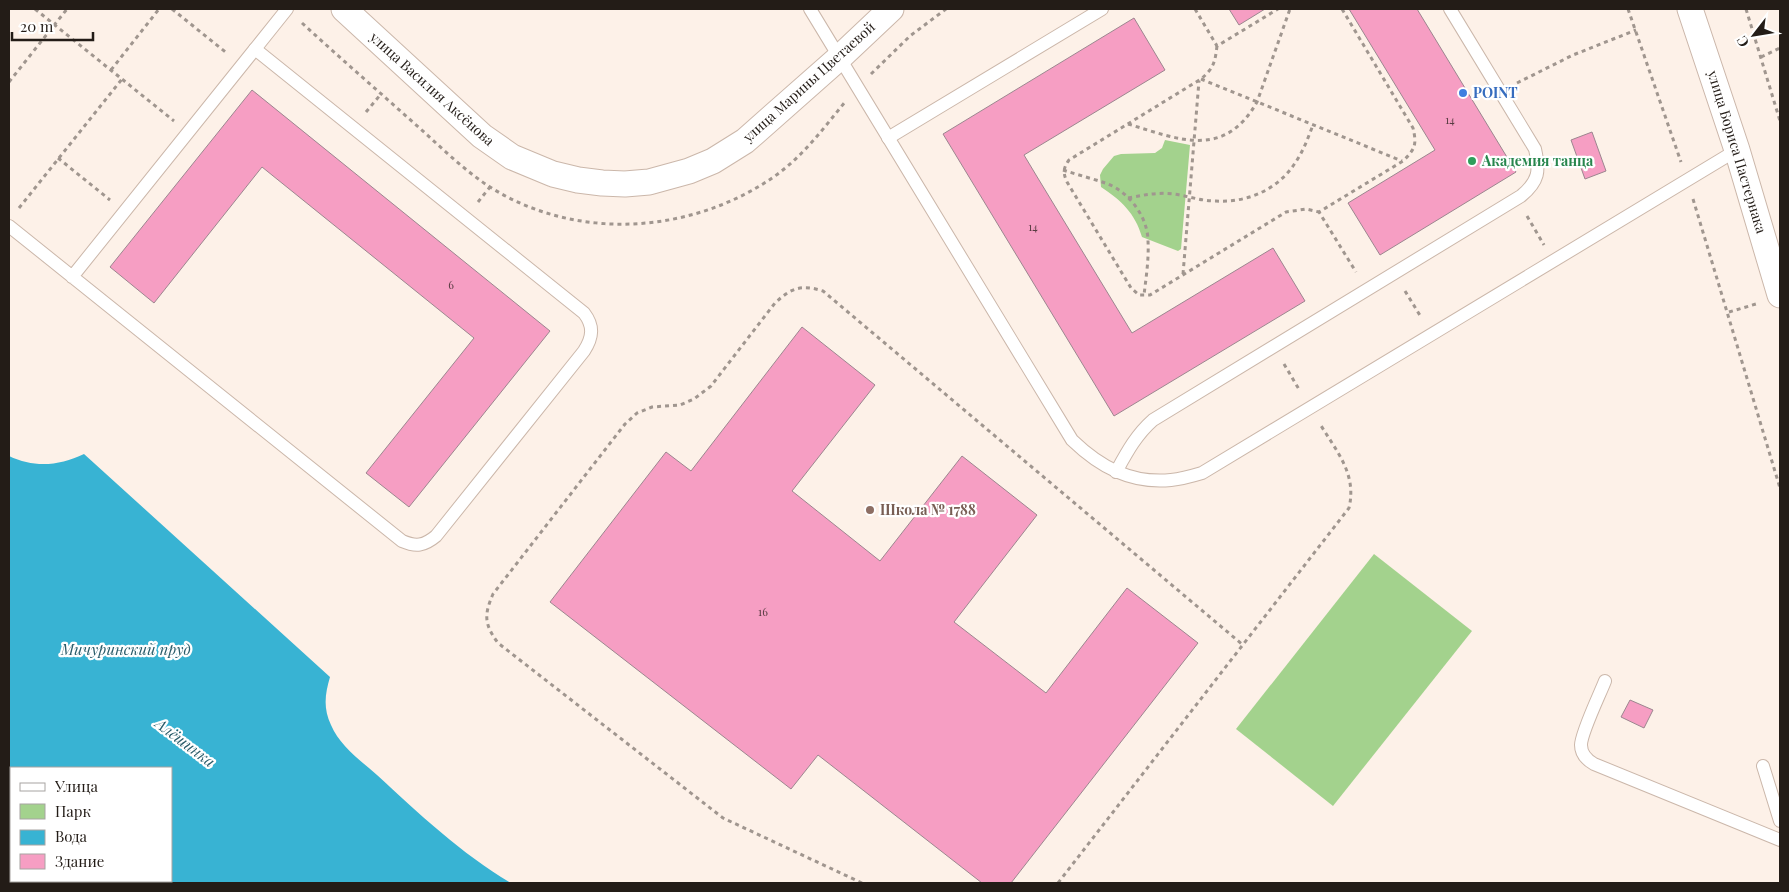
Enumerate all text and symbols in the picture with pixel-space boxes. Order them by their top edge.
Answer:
scale bar [12,10,94,42]
north arrow [1729,10,1779,60]
text: 20 m [20,16,54,36]
street label: улица Марины Цветаевой [738,17,879,147]
street label: улица Василия Аксёнова [365,27,499,150]
text: С [1732,33,1753,51]
street label: улица Бориса Пастернака [1703,67,1771,236]
place label: POINT [1473,83,1518,102]
marker: POINT [1457,87,1469,99]
house number: 14 [1445,112,1455,127]
place label: Академия танца [1481,151,1594,170]
marker: Академия танца [1466,155,1478,167]
house number: 14 [1028,219,1038,234]
house number: 6 [448,277,454,292]
place label: Школа № 1788 [880,500,976,519]
marker: Школа № 1788 [864,504,876,516]
house number: 16 [758,604,768,619]
water label: Мичуринский пруд [60,639,191,659]
water label: Алёшинка [150,712,220,771]
legend [10,767,172,882]
text: Улица [54,776,98,796]
text: Парк [55,801,91,821]
text: Вода [55,826,88,846]
text: Здание [55,851,104,871]

